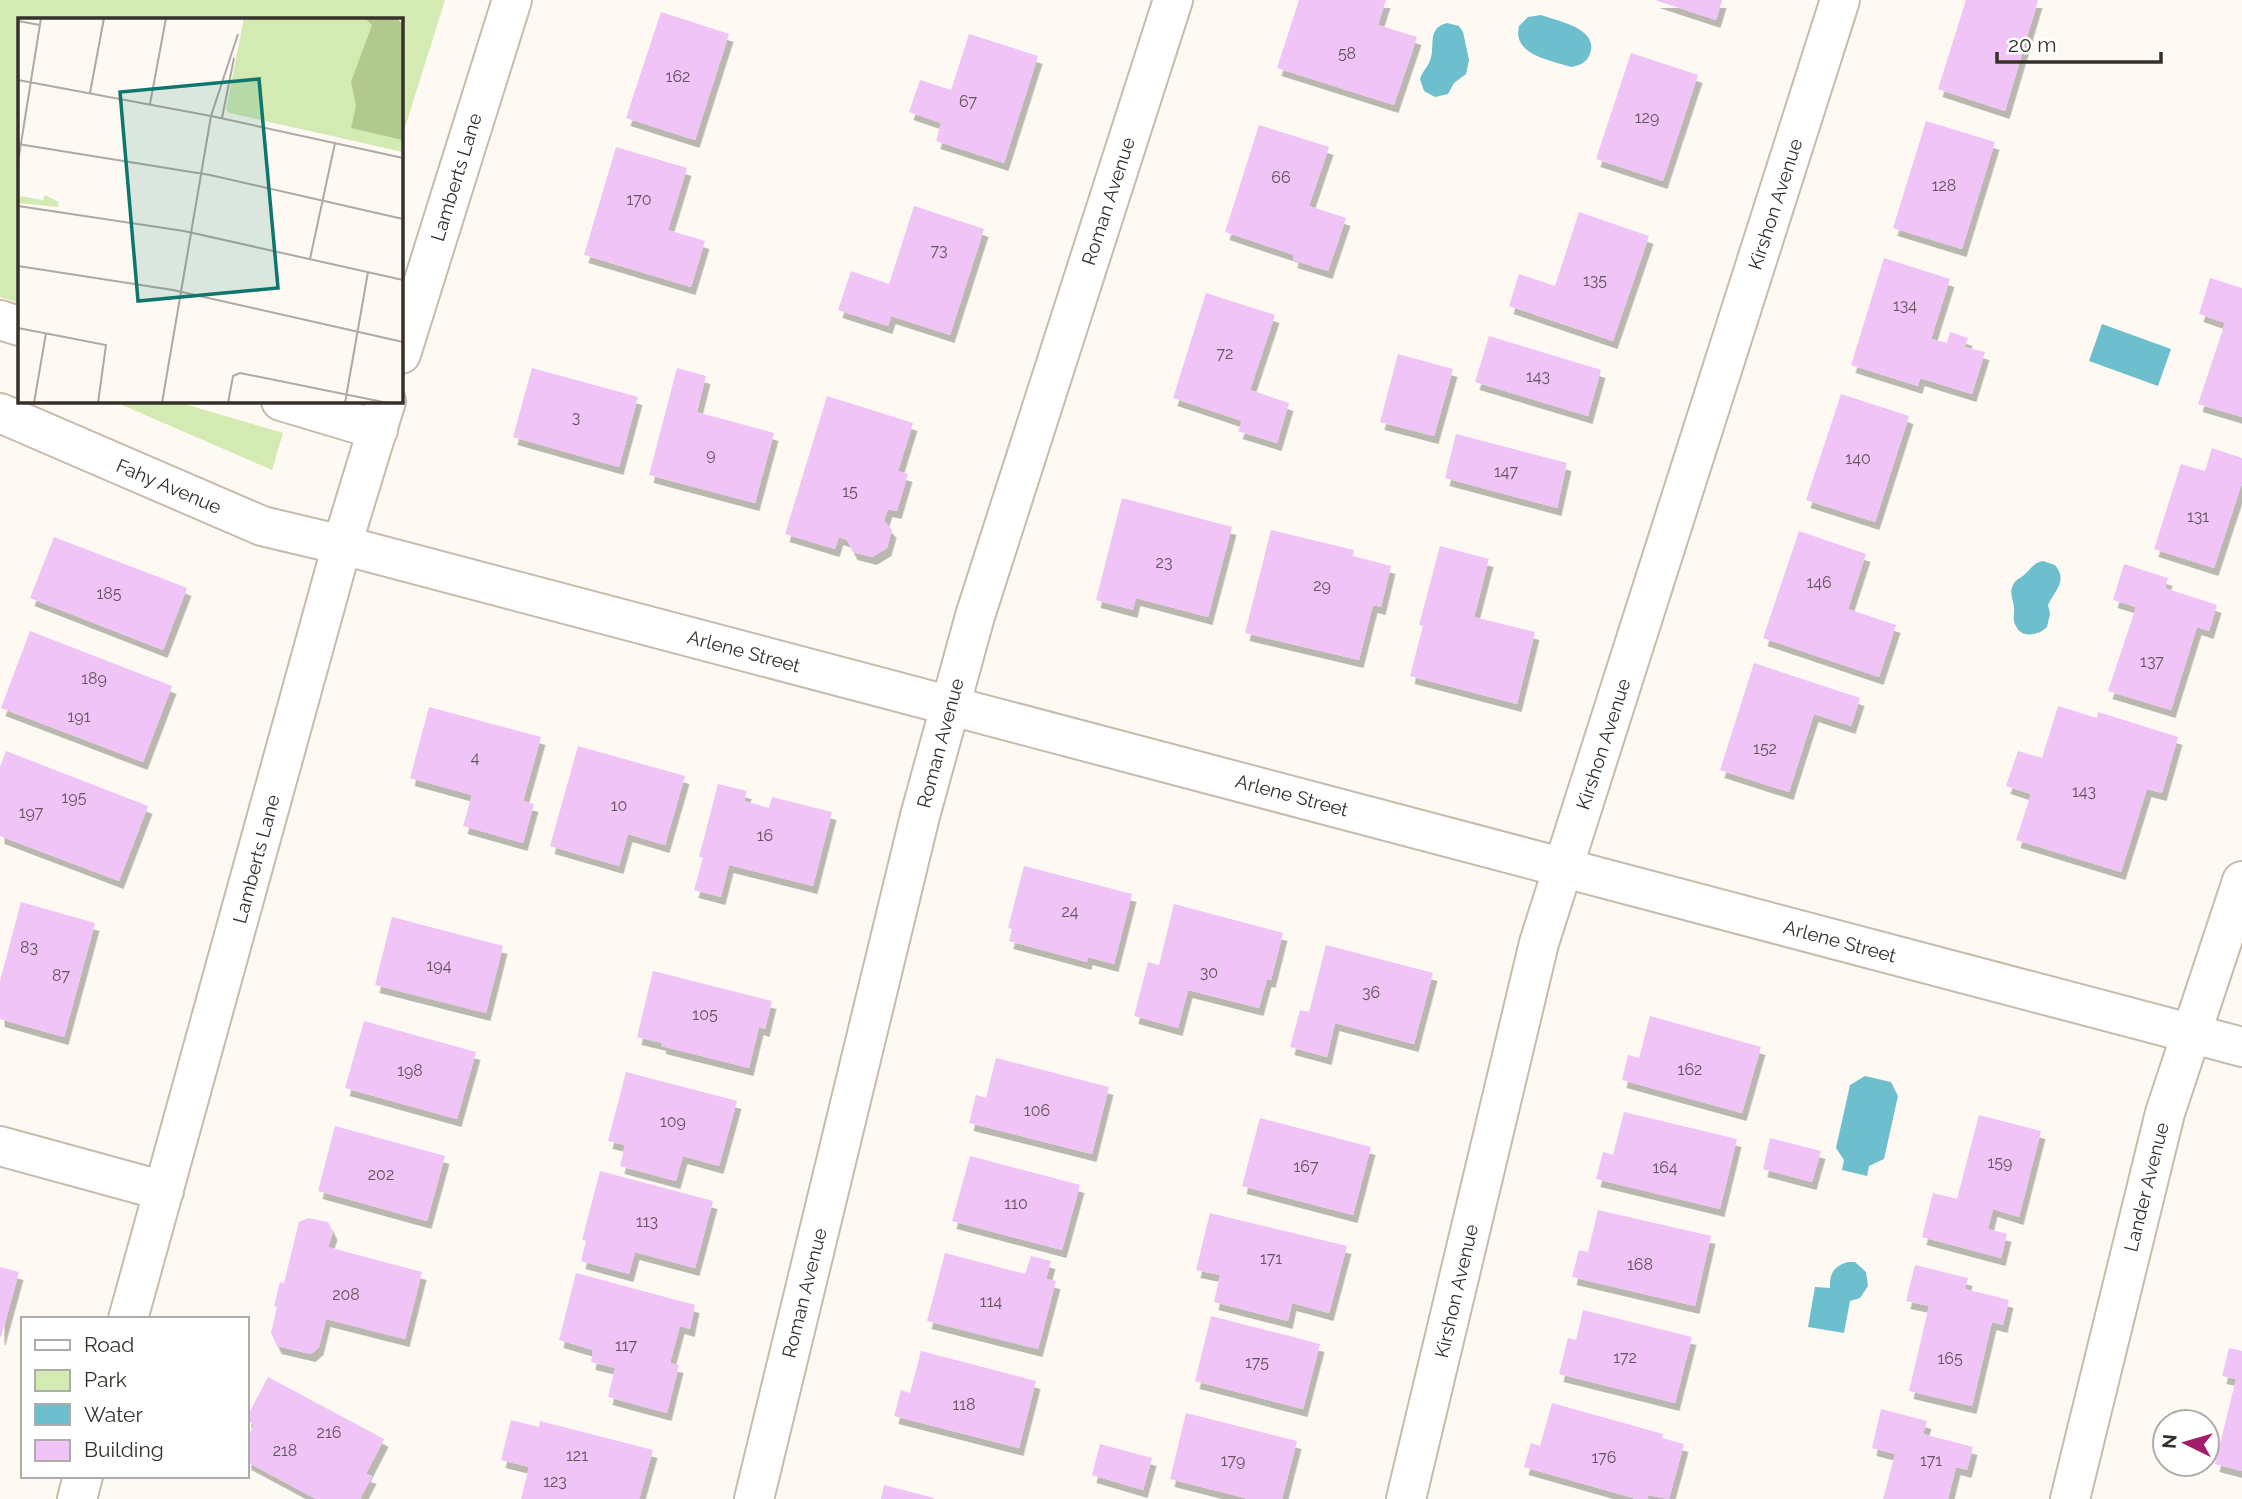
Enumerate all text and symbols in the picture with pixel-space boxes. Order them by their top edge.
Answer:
inset map [18,18,402,402]
scale bar [1997,21,2162,65]
text: 20 m [2008,32,2056,57]
house number: 58 [1338,44,1356,63]
house number: 162 [666,67,690,86]
house number: 67 [959,92,978,111]
house number: 129 [1635,108,1659,127]
street label: Lamberts Lane [426,110,486,244]
street label: Roman Avenue [1077,134,1139,268]
street label: Kirshon Avenue [1743,136,1807,272]
house number: 66 [1271,168,1291,187]
house number: 128 [1932,176,1956,195]
house number: 170 [626,190,652,209]
house number: 73 [930,241,948,260]
house number: 135 [1583,271,1607,290]
house number: 134 [1893,296,1917,315]
house number: 72 [1217,344,1233,363]
house number: 143 [1526,367,1550,386]
house number: 3 [572,408,580,427]
house number: 9 [706,445,716,464]
house number: 140 [1845,449,1871,468]
street label: Fahy Avenue [113,454,225,518]
house number: 147 [1494,462,1518,481]
house number: 15 [842,482,858,501]
house number: 131 [2187,507,2209,526]
house number: 23 [1156,553,1172,572]
house number: 146 [1806,573,1832,592]
house number: 29 [1313,576,1331,595]
house number: 185 [96,584,122,603]
street label: Arlene Street [685,625,803,677]
house number: 137 [2140,652,2164,671]
house number: 189 [81,669,107,688]
street label: Roman Avenue [912,676,968,810]
street label: Kirshon Avenue [1571,676,1635,812]
house number: 191 [67,707,91,726]
house number: 152 [1753,739,1777,758]
house number: 4 [471,748,480,767]
street label: Arlene Street [1233,769,1351,821]
house number: 143 [2072,782,2096,801]
house number: 195 [62,788,87,807]
street label: Lamberts Lane [228,792,284,926]
house number: 10 [611,796,627,815]
house number: 197 [19,803,44,822]
house number: 16 [757,826,773,845]
house number: 24 [1061,902,1079,921]
street label: Arlene Street [1781,915,1899,967]
house number: 83 [20,938,38,957]
house number: 194 [427,956,452,975]
house number: 30 [1200,963,1218,982]
house number: 87 [52,966,70,985]
house number: 36 [1362,983,1380,1002]
house number: 105 [692,1005,718,1024]
house number: 162 [1678,1060,1702,1079]
house number: 198 [397,1061,423,1080]
house number: 106 [1024,1101,1050,1120]
house number: 109 [660,1112,686,1131]
street label: Lander Avenue [2119,1120,2173,1254]
house number: 159 [1988,1153,2012,1172]
house number: 167 [1293,1157,1319,1176]
house number: 164 [1652,1158,1678,1177]
house number: 202 [368,1165,394,1184]
house number: 110 [1004,1194,1028,1213]
house number: 113 [636,1212,658,1231]
street label: Kirshon Avenue [1430,1222,1482,1360]
street label: Roman Avenue [777,1226,831,1360]
house number: 171 [1260,1249,1282,1268]
house number: 168 [1627,1255,1653,1274]
house number: 208 [332,1285,360,1304]
house number: 114 [980,1292,1002,1311]
legend [21,1317,248,1478]
text: Road [84,1332,134,1357]
house number: 117 [615,1336,638,1355]
house number: 172 [1613,1348,1637,1367]
house number: 165 [1937,1349,1963,1368]
house number: 175 [1245,1353,1269,1372]
text: Park [84,1367,127,1392]
house number: 118 [952,1395,976,1414]
text: Water [84,1402,143,1427]
north arrow [2151,1408,2221,1478]
house number: 216 [317,1423,341,1442]
text: N [2157,1433,2181,1450]
text: Building [84,1437,164,1462]
house number: 218 [273,1441,297,1460]
house number: 121 [566,1446,588,1465]
house number: 176 [1592,1448,1616,1467]
house number: 179 [1221,1451,1245,1470]
house number: 171 [1920,1451,1942,1470]
house number: 123 [543,1472,567,1491]

